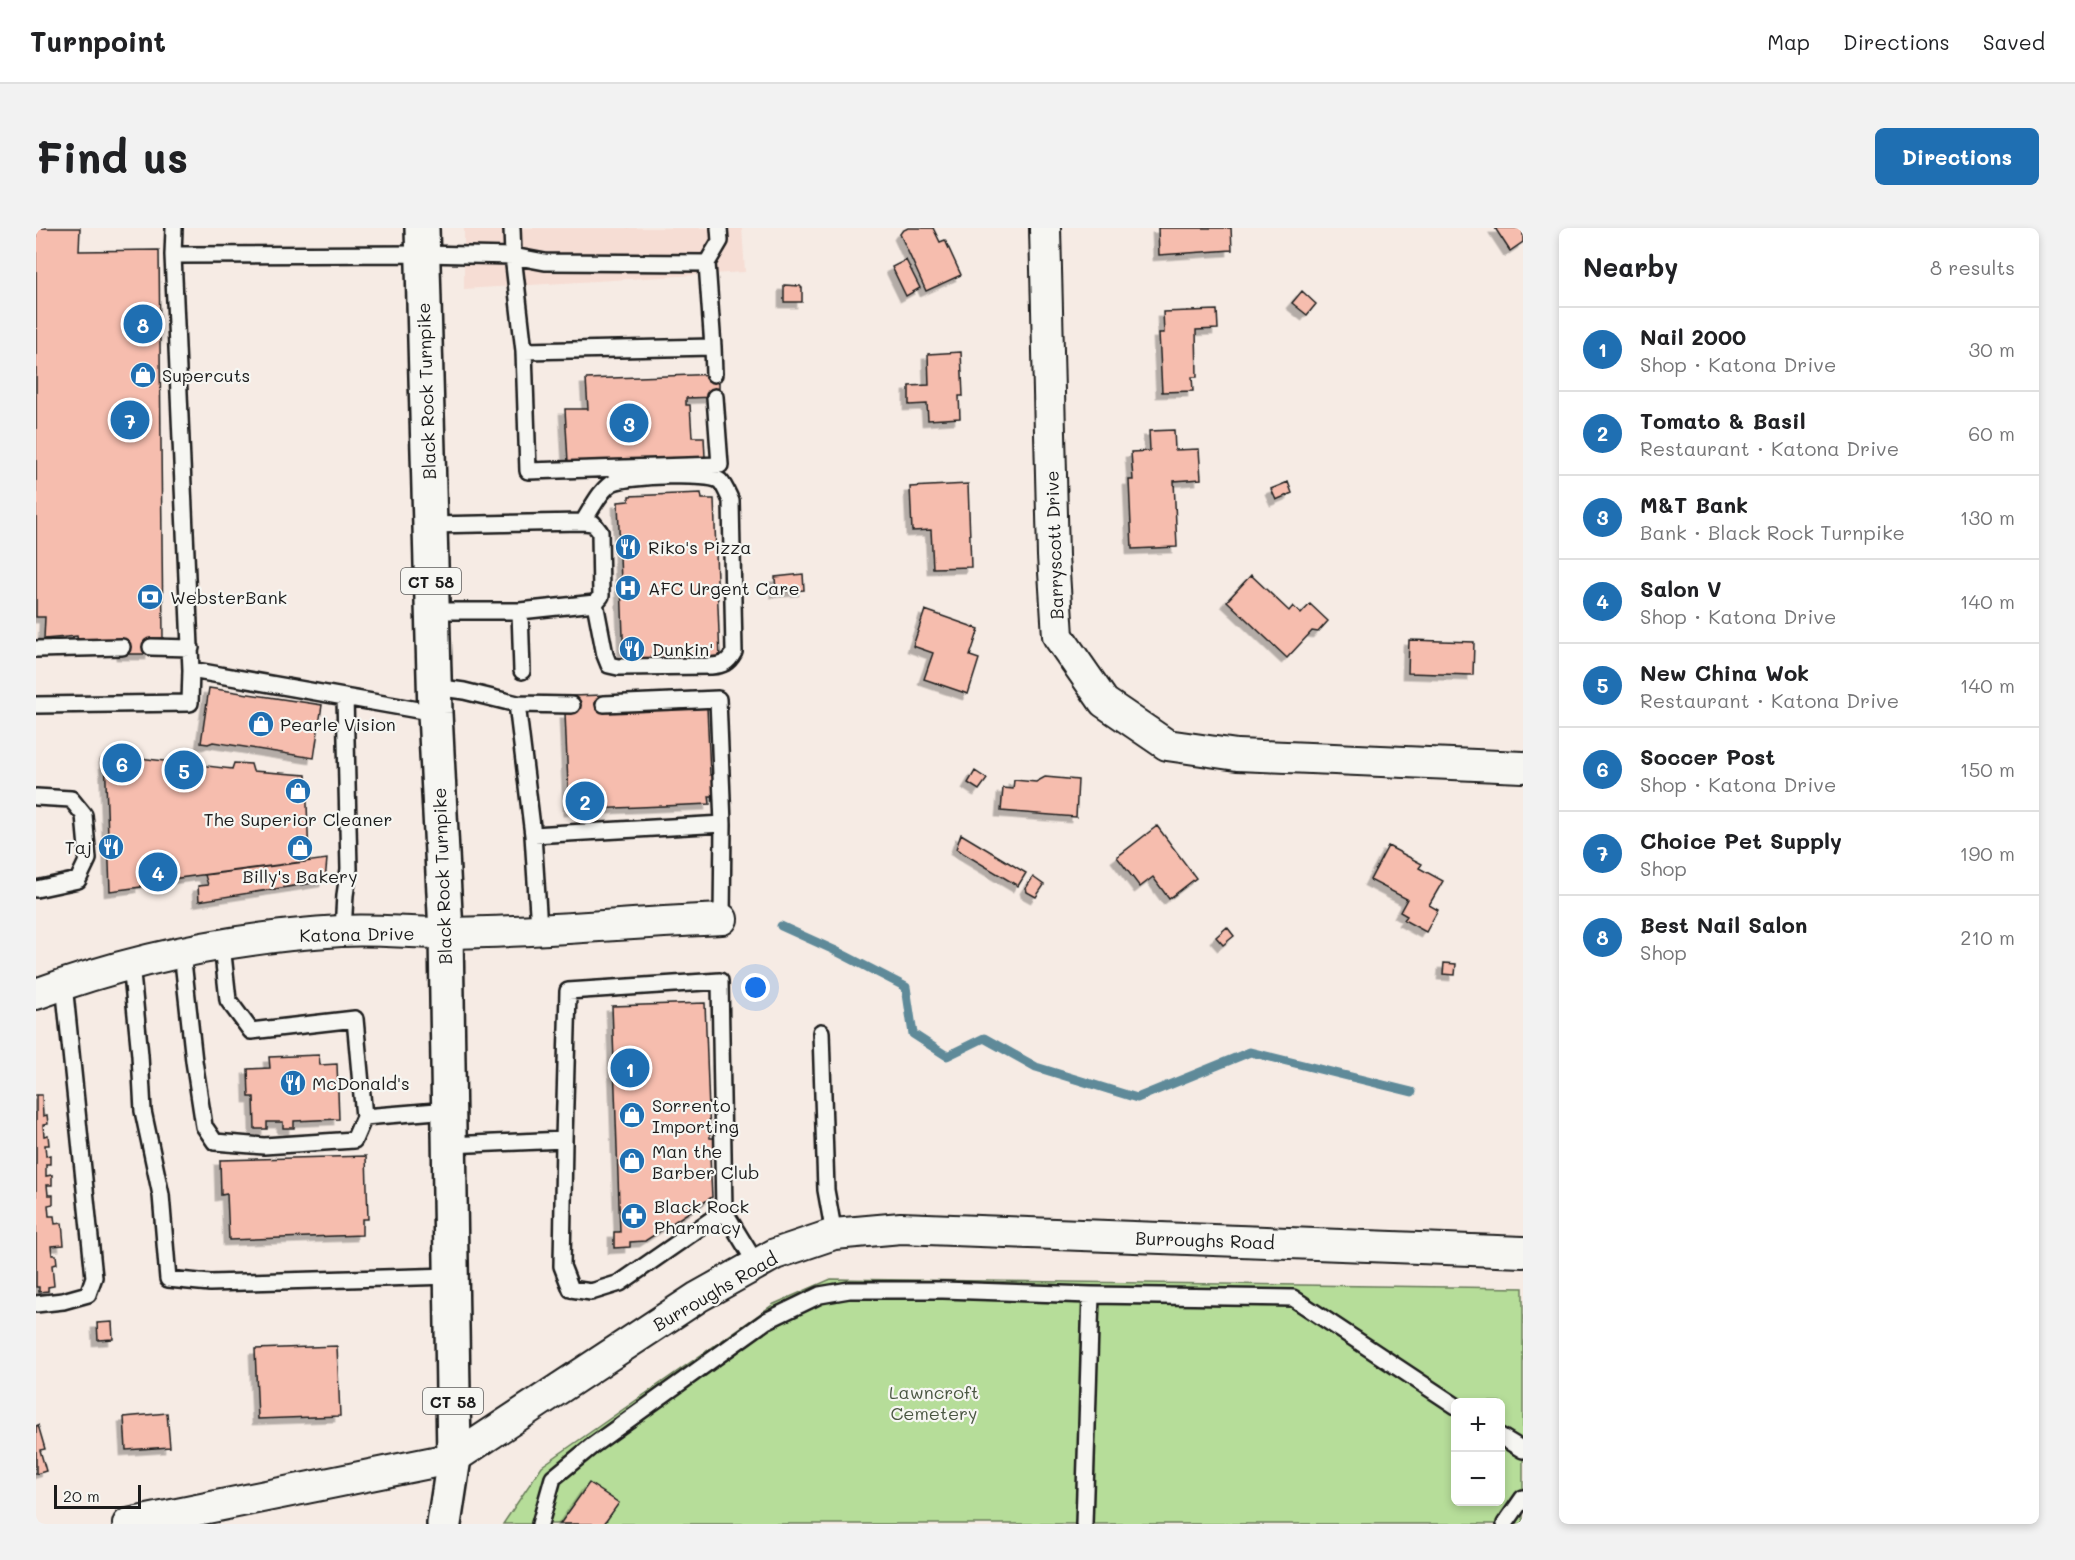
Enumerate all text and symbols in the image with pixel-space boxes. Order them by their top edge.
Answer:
text: Turnpoint [30,23,166,59]
text: Map [1767,28,1810,55]
text: Directions [1843,28,1950,55]
text: Saved [1983,28,2045,55]
button: Directions [1875,128,2039,185]
text: Find us [36,129,188,184]
text: Nearby [1583,250,1678,284]
text: 8 results [1930,254,2015,280]
pin: 8 [124,302,162,346]
street label: Black Rock Turnpike [411,302,441,480]
text: Nail 2000 [1640,322,1746,351]
text: 1 [1598,336,1607,362]
text: 30 m [1969,336,2015,362]
text: Shop · Katona Drive [1640,351,1836,377]
shop icon: Supercuts [128,360,158,390]
place label: Supercuts [162,363,250,387]
pin: 7 [110,398,149,442]
pin: 3 [610,400,648,446]
text: Tomato & Basil [1640,406,1806,435]
text: 2 [1597,420,1608,446]
text: 60 m [1968,420,2015,446]
text: Restaurant · Katona Drive [1640,435,1899,461]
street label: Barryscott Drive [1039,470,1069,620]
text: M&T Bank [1640,490,1748,519]
text: 3 [1597,504,1609,530]
text: 130 m [1960,504,2015,530]
text: Bank · Black Rock Turnpike [1640,519,1905,545]
restaurant icon: Riko's Pizza [613,532,643,562]
place label: Riko's Pizza [648,535,752,559]
road number: CT 58 [401,568,461,594]
hospital icon: AFC Urgent Care [613,573,643,603]
text: Salon V [1640,574,1722,603]
place label: AFC Urgent Care [648,576,800,600]
bank icon: WebsterBank [135,582,165,612]
place label: WebsterBank [170,585,287,609]
text: 4 [1596,588,1609,614]
text: 140 m [1960,588,2015,614]
text: Shop · Katona Drive [1640,603,1836,629]
restaurant icon: Dunkin' [617,634,647,664]
place label: Dunkin' [652,637,713,661]
text: New China Wok [1640,658,1809,687]
text: 5 [1597,672,1608,698]
text: 140 m [1960,672,2015,698]
text: Restaurant · Katona Drive [1640,687,1899,713]
shop icon: Pearle Vision [246,709,276,739]
place label: Pearle Vision [280,712,396,736]
pin: 6 [102,740,142,786]
text: Soccer Post [1640,742,1775,771]
pin: 5 [164,748,204,792]
text: 6 [1596,756,1609,782]
text: 150 m [1960,756,2015,782]
text: Shop · Katona Drive [1640,771,1836,797]
shop icon: The Superior Cleaner [283,776,313,806]
pin: 2 [566,778,604,824]
street label: Black Rock Turnpike [427,787,457,965]
place label: The Superior Cleaner [203,807,393,831]
text: Choice Pet Supply [1640,826,1842,855]
restaurant icon: Taj [96,832,126,862]
shop icon: Billy's Bakery [285,833,315,863]
place label: Taj [65,835,92,859]
text: 7 [1597,840,1608,866]
text: 190 m [1960,840,2015,866]
pin: 4 [138,850,178,894]
text: Shop [1640,855,1687,881]
place label: Billy's Bakery [242,864,358,888]
text: Best Nail Salon [1640,910,1807,939]
street label: Katona Drive [299,921,415,947]
text: 8 [1596,924,1609,950]
text: 210 m [1960,924,2015,950]
text: Shop [1640,939,1687,965]
your location [741,973,770,1002]
pin: 1 [610,1046,650,1090]
restaurant icon: McDonald's [278,1068,308,1098]
place label: McDonald's [312,1071,410,1095]
place label: Sorrento Importing [652,1093,739,1138]
shop icon: Sorrento Importing [617,1100,647,1130]
place label: Man the Barber Club [652,1139,760,1184]
shop icon: Man the Barber Club [617,1146,647,1176]
place label: Black Rock Pharmacy [654,1194,749,1239]
pharmacy icon: Black Rock Pharmacy [619,1201,649,1231]
street label: Burroughs Road [1135,1226,1275,1254]
street label: Burroughs Road [649,1246,781,1336]
park label: Lawncroft Cemetery [889,1380,979,1425]
road number: CT 58 [423,1388,483,1414]
map controls [1451,1398,1505,1506]
button: + [1451,1398,1505,1452]
button: − [1451,1452,1505,1506]
scale bar [54,1482,141,1510]
text: 20 m [63,1485,100,1506]

